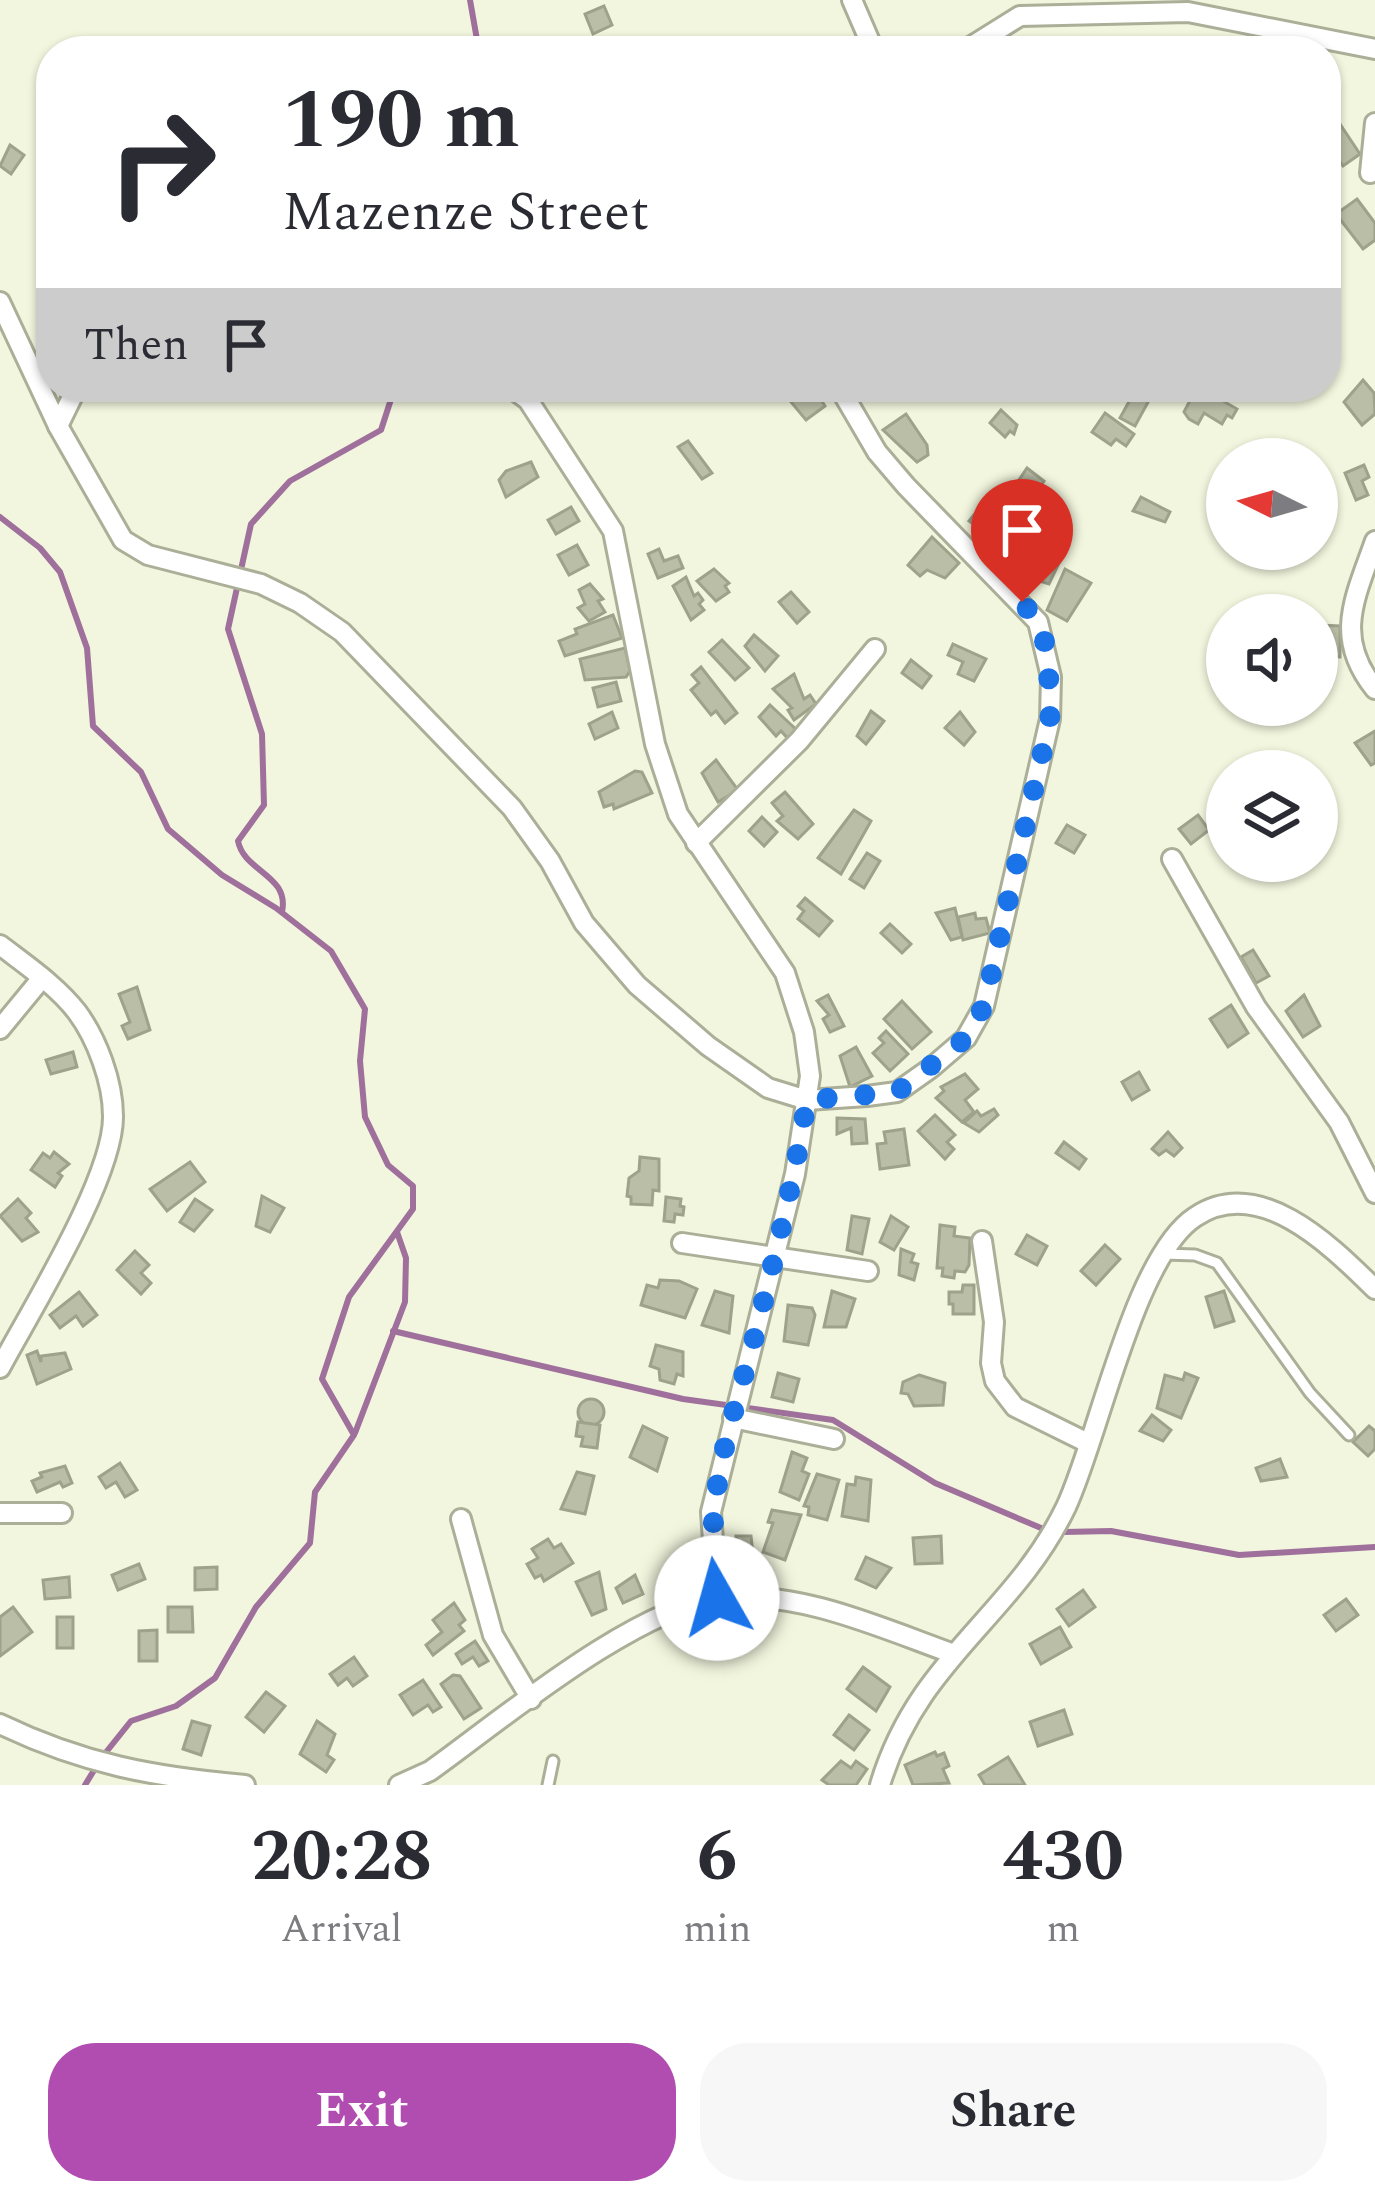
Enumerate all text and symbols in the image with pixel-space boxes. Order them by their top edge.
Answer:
text: 190 m [282,57,520,185]
icon: right [84,84,240,240]
text: Mazenze Street [282,172,649,254]
text: Then [84,311,189,380]
icon: arrive [213,312,279,378]
north arrow [1206,438,1338,570]
map controls [1206,438,1338,882]
pin [971,479,1073,602]
icon: arrive [989,497,1055,563]
button: sound [1206,594,1338,726]
button: layers [1206,750,1338,882]
position arrow [654,1535,780,1661]
text: 20:28 [251,1803,432,1912]
text: 6 [697,1803,738,1912]
text: 430 [1003,1803,1124,1912]
text: Arrival [281,1900,402,1959]
text: min [683,1900,751,1959]
text: m [1046,1900,1080,1959]
button: Exit [48,2043,676,2181]
button: Share [700,2043,1327,2181]

